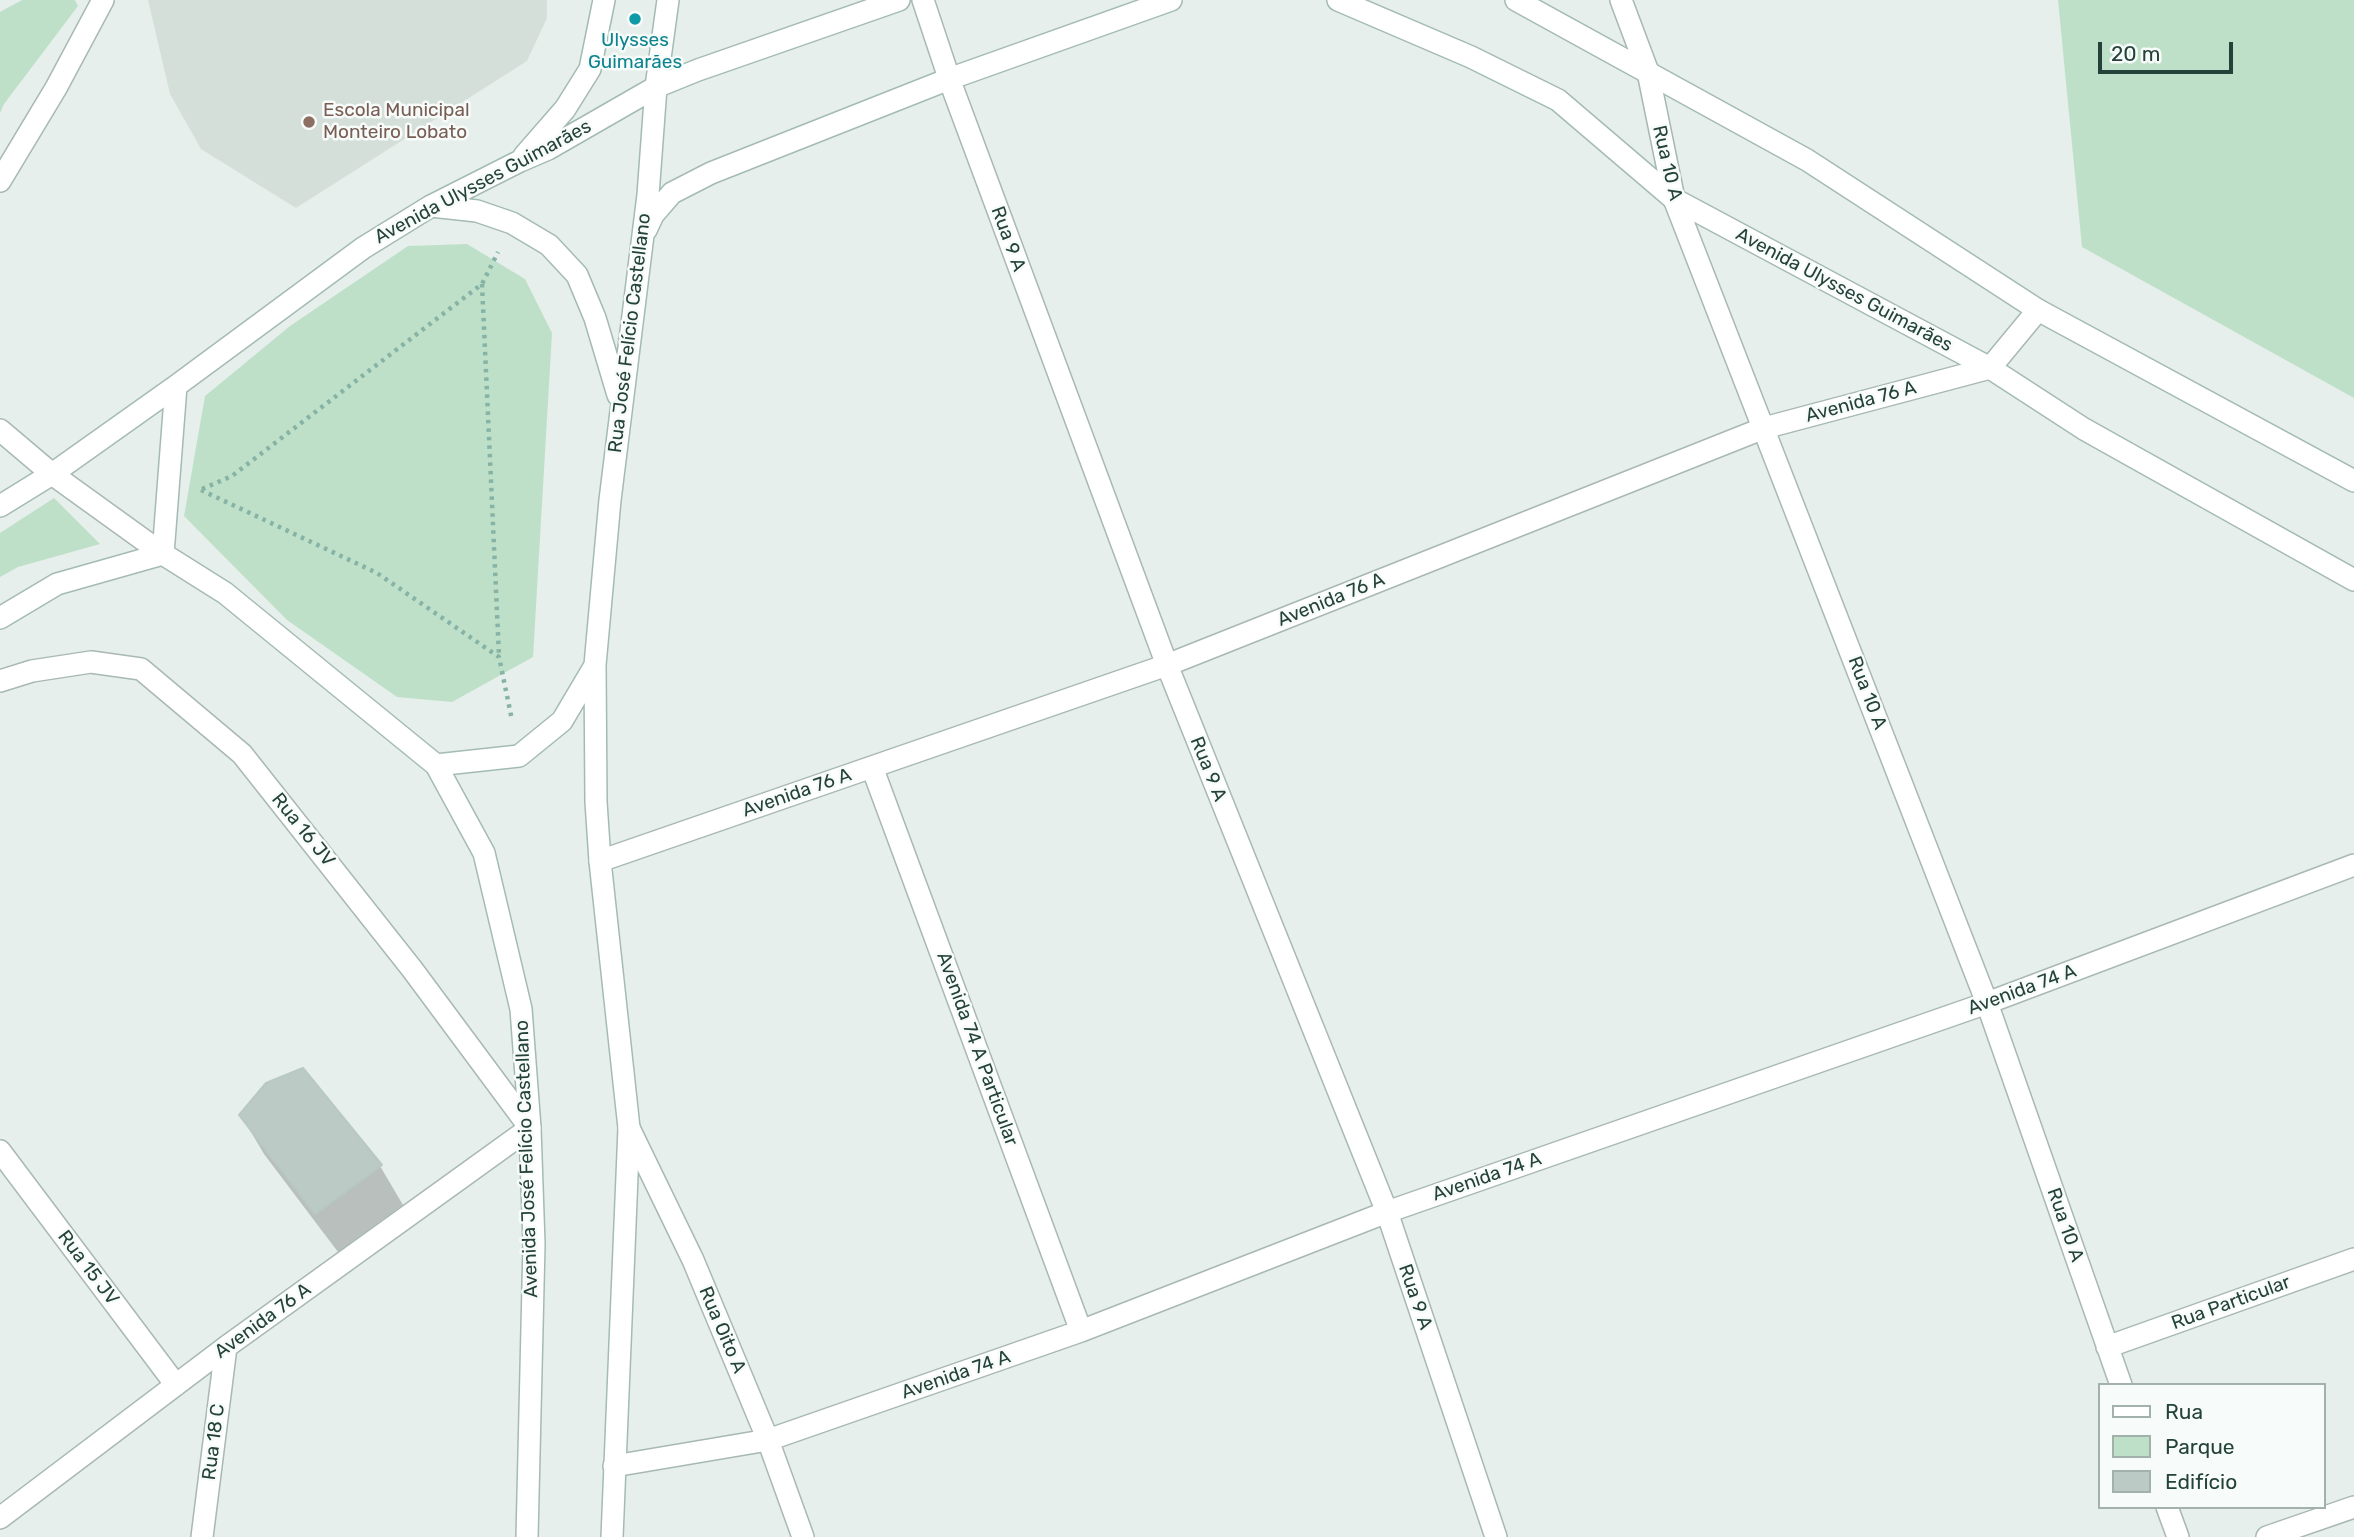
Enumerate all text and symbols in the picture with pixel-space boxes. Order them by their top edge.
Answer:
marker: Ulysses Guimarães [627,11,643,27]
scale bar [2102,28,2237,72]
place label: Ulysses Guimarães [588,30,682,74]
text: 20 m [2111,41,2160,66]
place label: Escola Municipal Monteiro Lobato [323,100,470,144]
marker: Escola Municipal Monteiro Lobato [301,114,317,130]
street label: Avenida Ulysses Guimarães [371,115,595,249]
street label: Rua 10 A [1647,123,1687,203]
street label: Rua 9 A [986,203,1030,275]
street label: Rua José Felício Castellano [604,212,656,454]
street label: Avenida Ulysses Guimarães [1732,223,1956,357]
street label: Avenida 76 A [1803,376,1919,428]
street label: Avenida 76 A [1274,568,1388,632]
street label: Rua 10 A [1843,653,1891,733]
street label: Rua 9 A [1185,733,1231,805]
street label: Avenida 76 A [740,764,854,822]
street label: Rua 16 JV [267,789,339,871]
street label: Avenida 74 A Particular [931,949,1023,1149]
street label: Avenida 74 A [1965,960,2079,1020]
street label: Avenida José Felício Castellano [511,1020,543,1298]
street label: Avenida 74 A [1429,1148,1545,1206]
street label: Rua 10 A [2042,1185,2088,1265]
street label: Rua 15 JV [53,1226,123,1310]
street label: Rua 9 A [1393,1261,1437,1333]
street label: Rua Particular [2168,1271,2294,1335]
street label: Avenida 76 A [210,1278,316,1364]
street label: Rua Oito A [693,1283,751,1377]
street label: Avenida 74 A [898,1346,1014,1404]
legend [2098,1383,2326,1509]
text: Rua [2165,1399,2203,1424]
street label: Rua 18 C [198,1403,230,1481]
text: Parque [2165,1434,2235,1459]
text: Edifício [2165,1469,2237,1494]

